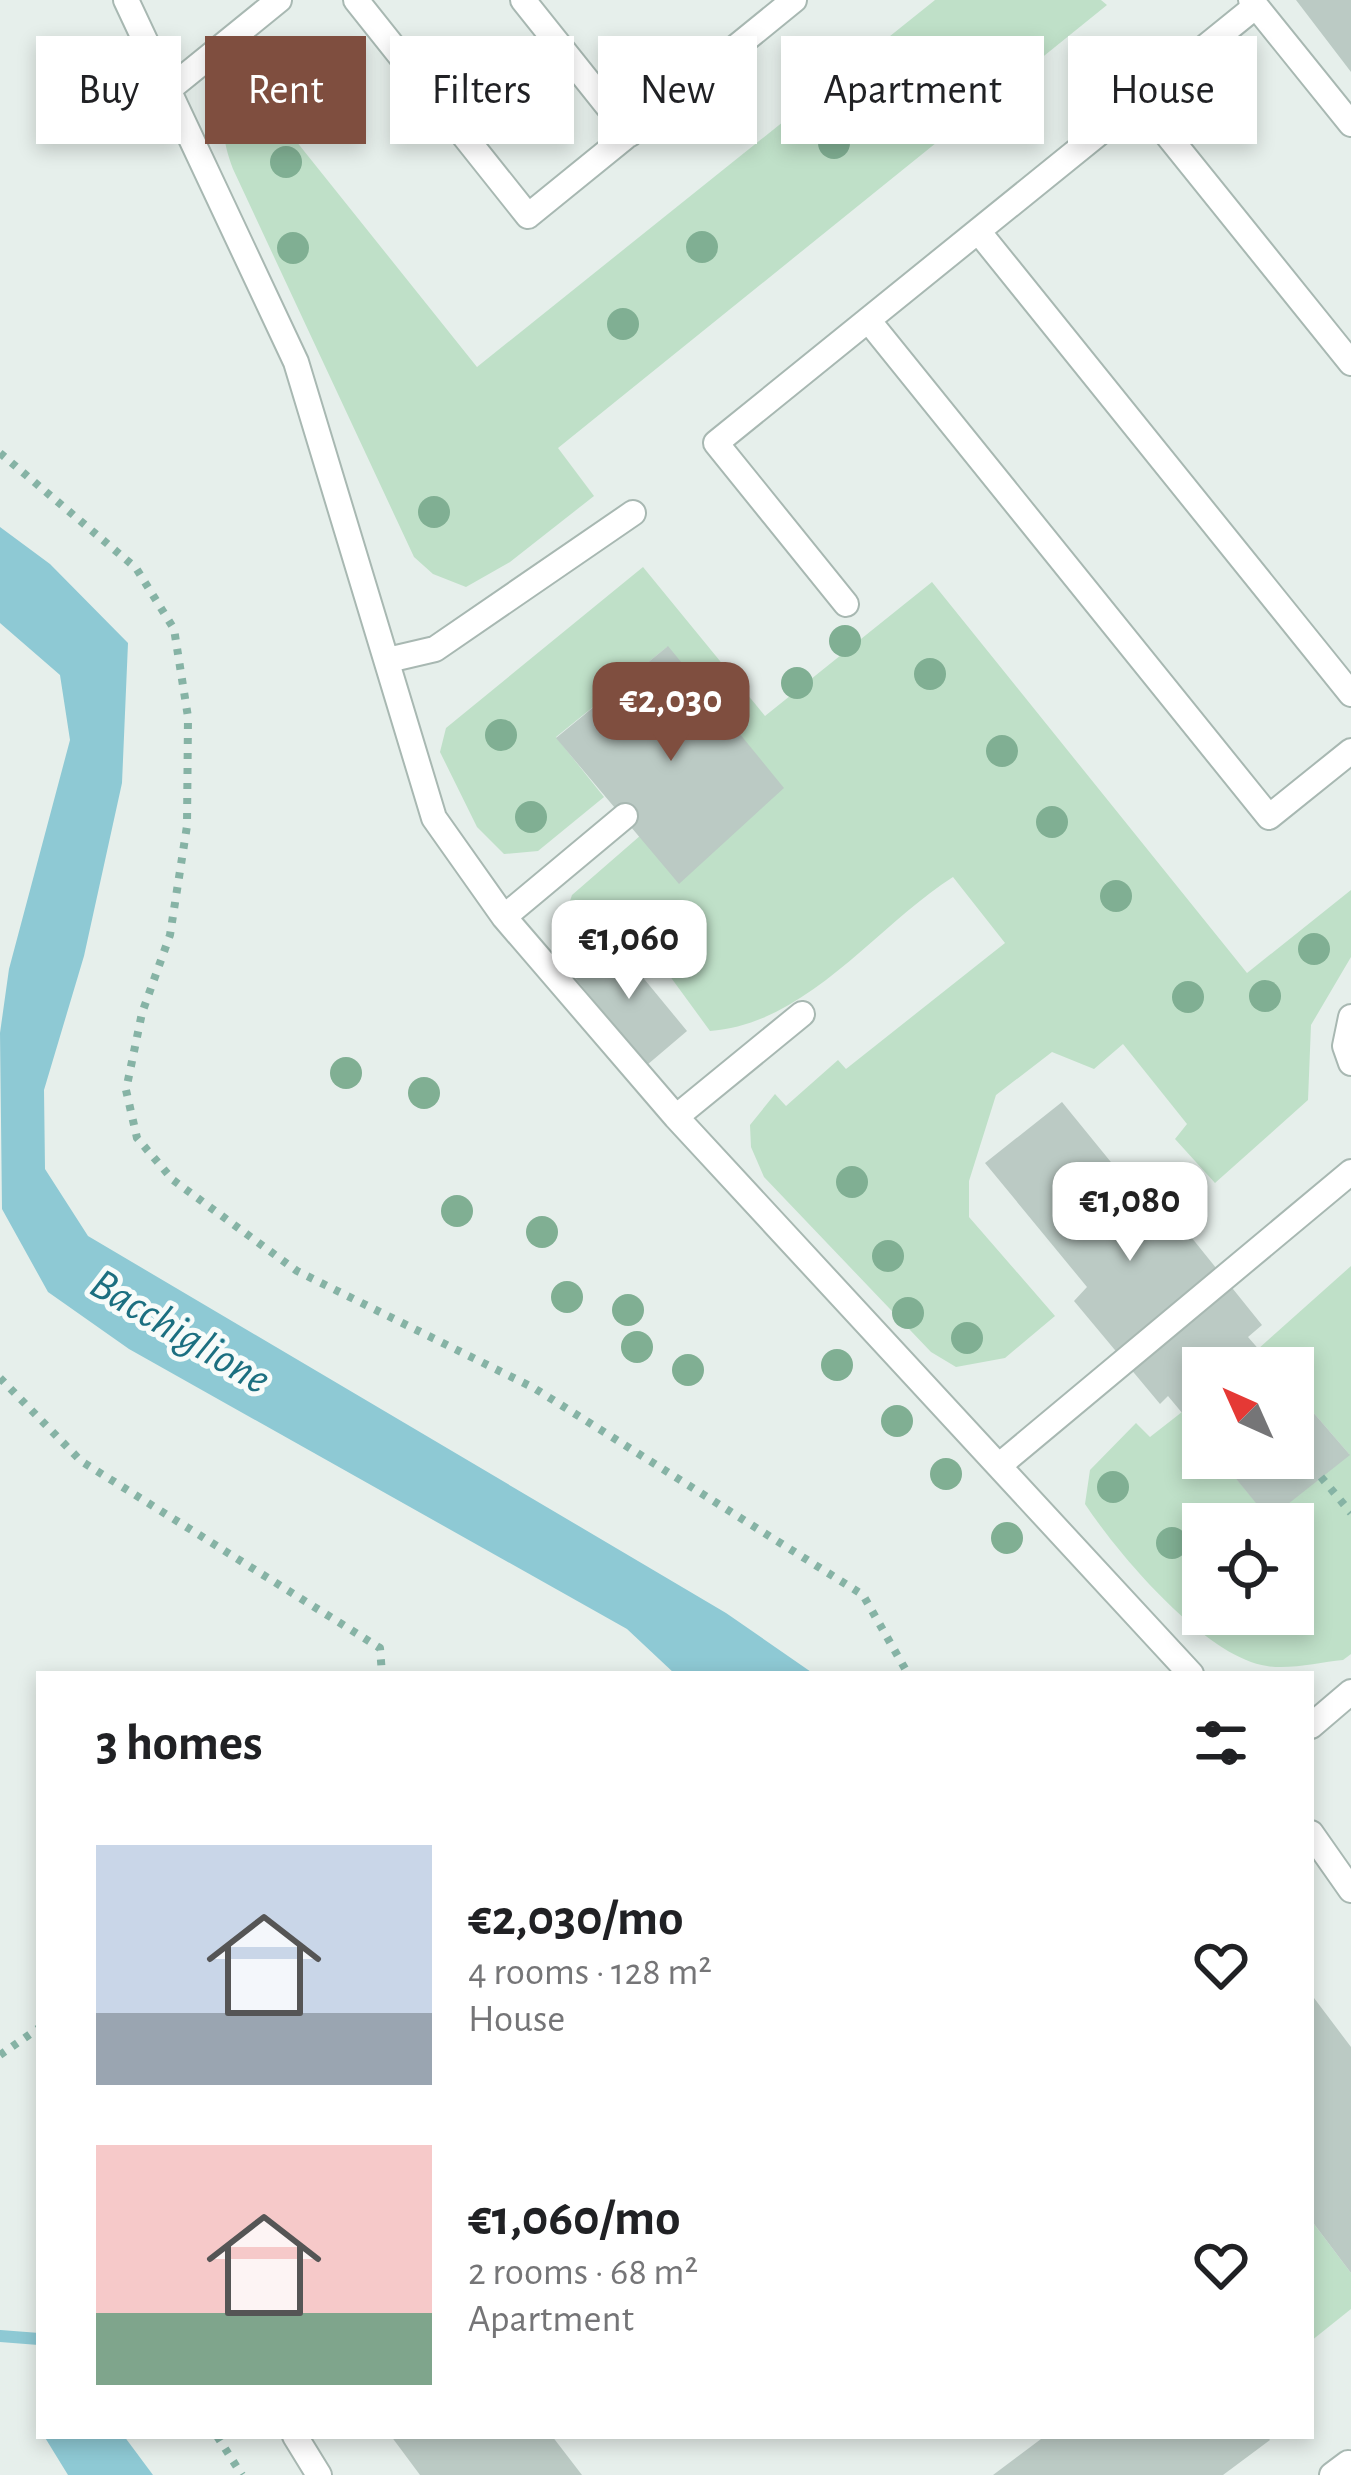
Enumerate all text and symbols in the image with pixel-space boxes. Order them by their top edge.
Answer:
chip: Buy [36,36,181,144]
chip: Rent [205,36,366,144]
chip: Filters [390,36,574,144]
chip: New [598,36,757,144]
chip: Apartment [781,36,1044,144]
chip: House [1068,36,1257,144]
pin: €2,030 [573,662,769,764]
text: €2,030 [620,681,722,720]
pin: €1,060 [531,900,727,1002]
text: €1,060 [579,919,679,958]
pin: €1,080 [1032,1162,1228,1264]
text: €1,080 [1079,1181,1181,1220]
water label: Bacchiglione [82,1261,278,1403]
north arrow [1182,1347,1314,1479]
map controls [1182,1347,1314,1635]
button: locate [1182,1503,1314,1635]
icon: filters [1188,1710,1254,1776]
text: 3 homes [96,1718,263,1769]
icon: home [192,1893,336,2037]
text: €2,030/mo [468,1893,683,1944]
icon: heart [1188,1932,1254,1998]
text: 4 rooms · 128 m² [468,1953,712,1992]
text: House [468,2000,565,2039]
icon: home [192,2193,336,2337]
text: €1,060/mo [468,2193,680,2244]
icon: heart [1188,2232,1254,2298]
text: 2 rooms · 68 m² [468,2253,698,2292]
text: Apartment [468,2300,634,2339]

